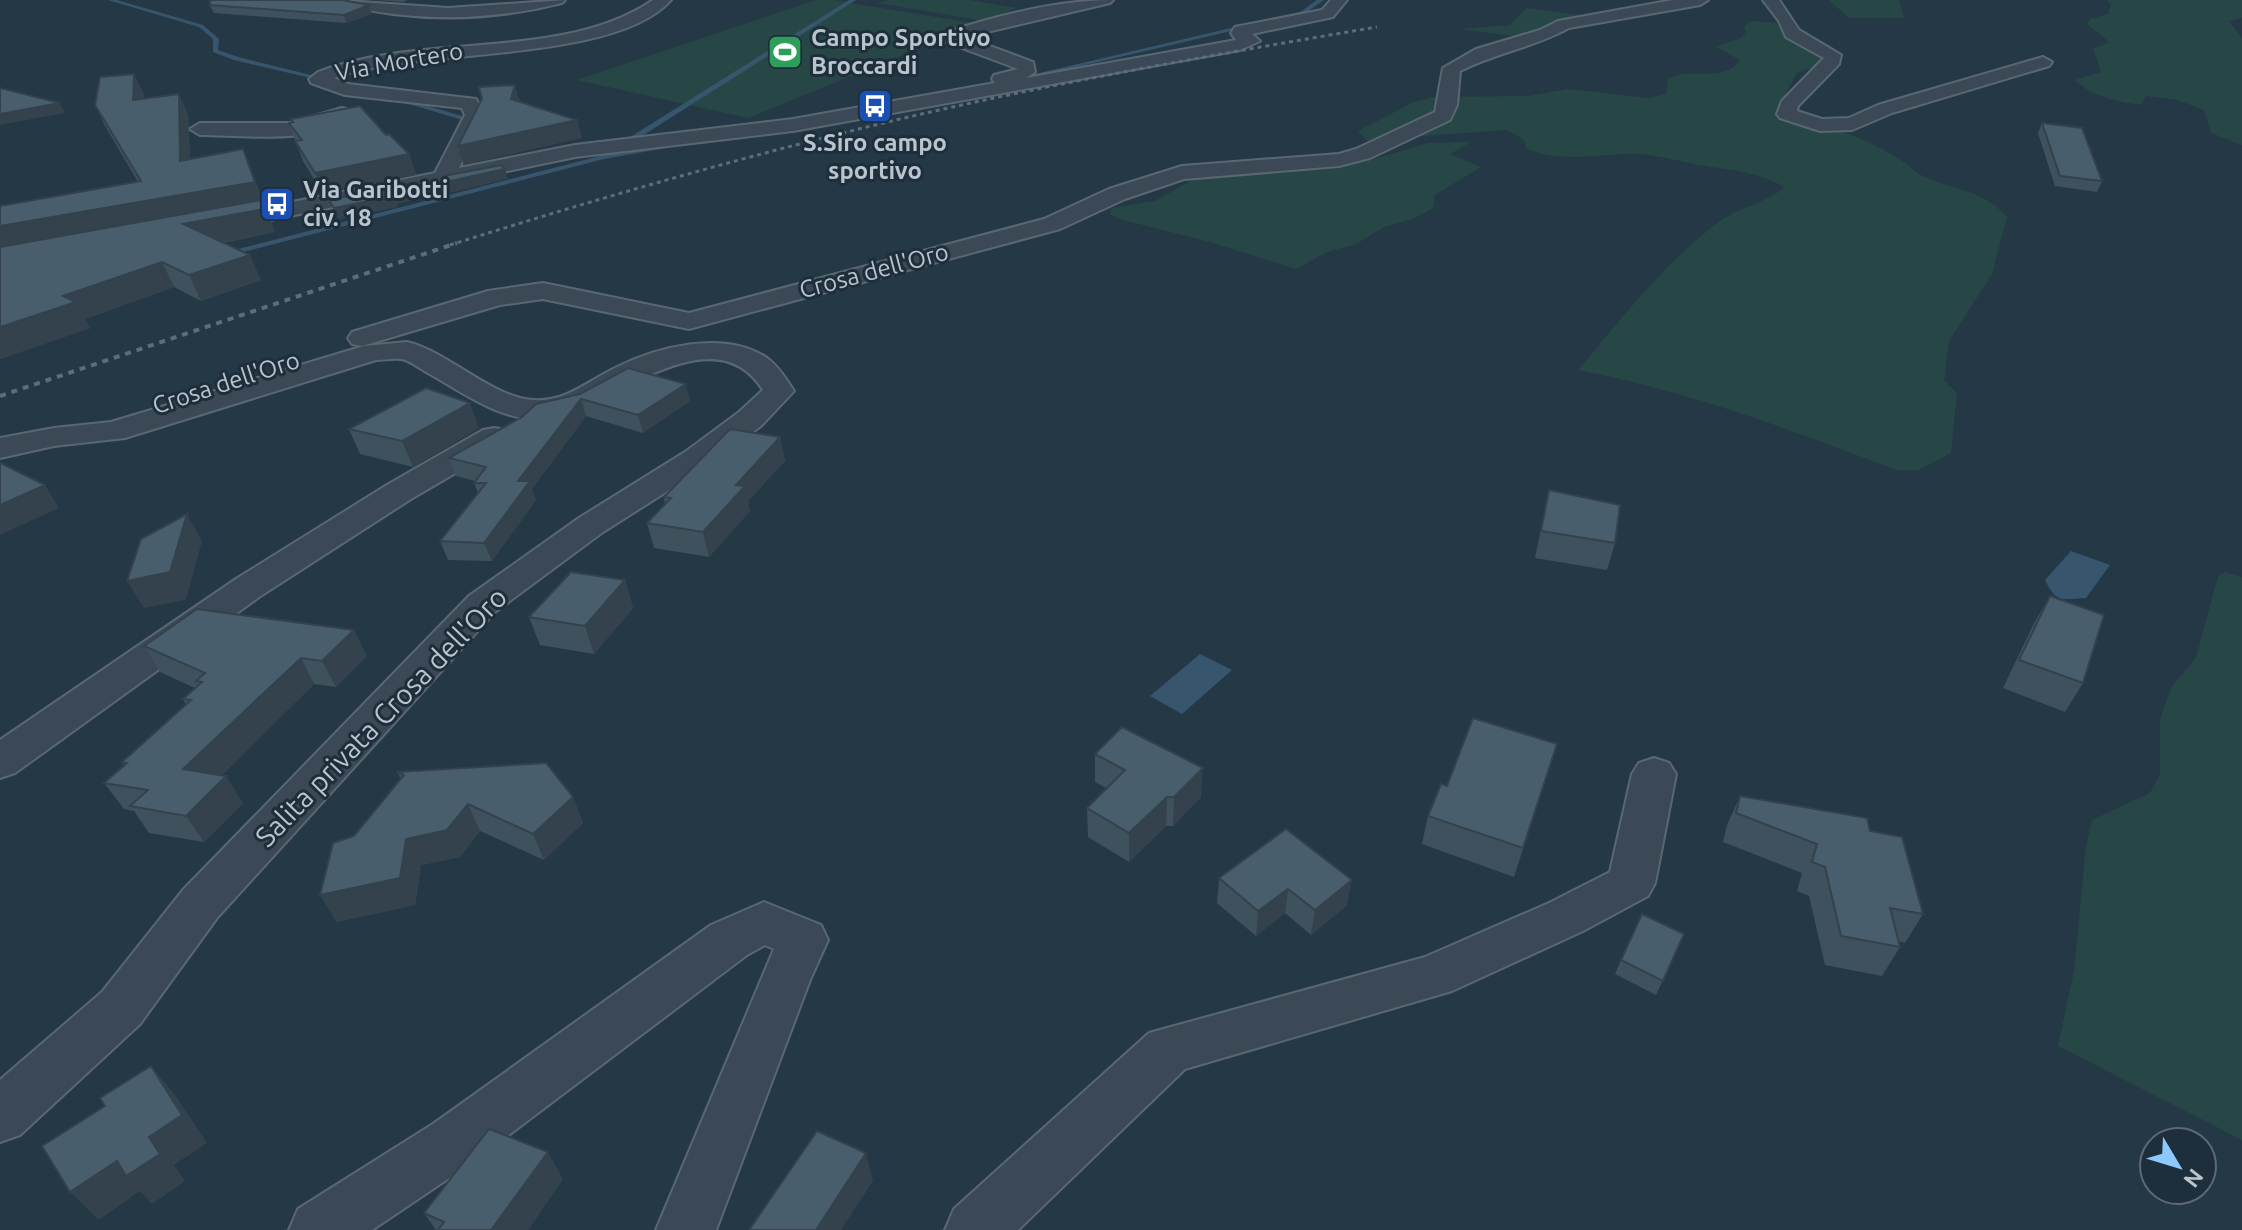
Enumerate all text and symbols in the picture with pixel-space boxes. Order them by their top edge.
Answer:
place label: Campo Sportivo Broccardi [811,24,991,79]
sports icon: Campo Sportivo Broccardi [766,33,804,71]
street label: Via Mortero [333,37,465,86]
bus stop icon: S.Siro campo sportivo [856,87,894,125]
place label: S.Siro campo sportivo [803,129,947,184]
place label: Via Garibotti civ. 18 [303,176,448,231]
bus stop icon: Via Garibotti civ. 18 [258,185,296,223]
street label: Crosa dell'Oro [796,238,951,303]
street label: Crosa dell'Oro [149,346,303,419]
street label: Salita privata Crosa dell'Oro [249,581,512,852]
north arrow [2138,1126,2218,1206]
text: N [2179,1164,2209,1193]

